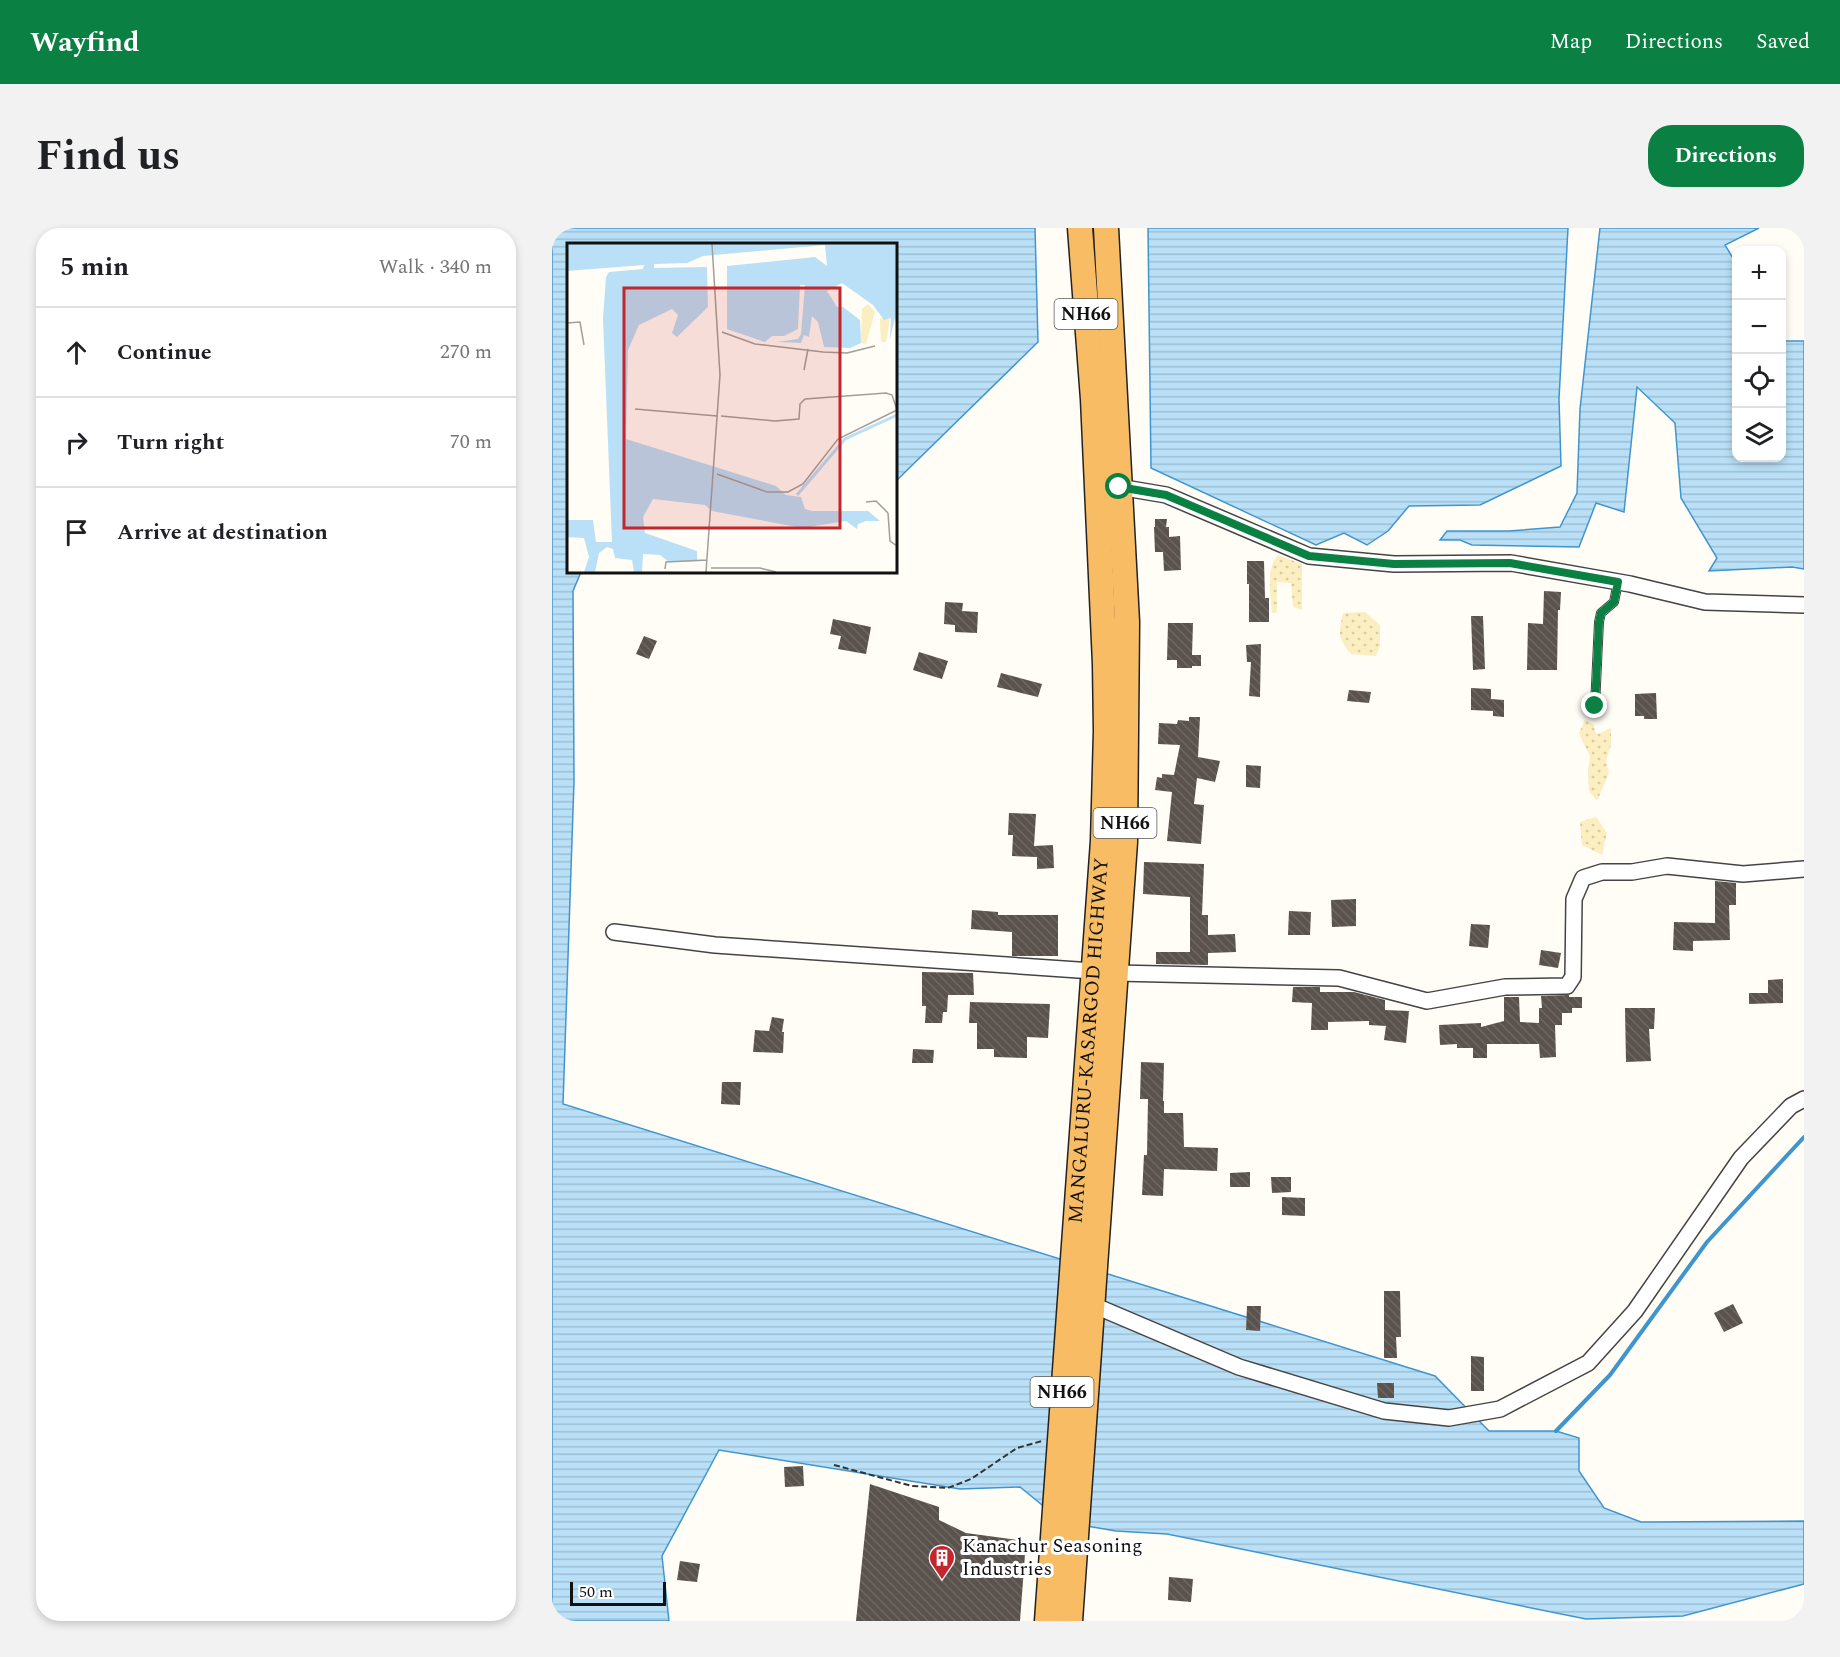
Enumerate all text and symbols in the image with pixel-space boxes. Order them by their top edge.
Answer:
text: Wayfind [30,21,139,64]
text: Map [1550,26,1592,58]
text: Directions [1625,26,1723,58]
text: Saved [1756,26,1810,58]
text: Find us [36,125,180,188]
button: Directions [1648,125,1804,187]
inset map [567,243,897,573]
map controls [1732,246,1786,462]
button: + [1732,246,1786,300]
text: 5 min [60,247,129,287]
text: Walk · 340 m [379,252,492,282]
road number: NH66 [1054,299,1118,329]
button: − [1732,300,1786,354]
icon: ahead [60,336,93,369]
text: Continue [117,336,212,369]
text: 270 m [440,337,492,367]
button: locate [1732,354,1786,408]
button: layers [1732,408,1786,462]
icon: right [60,426,93,459]
text: Turn right [117,426,224,459]
text: 70 m [450,427,492,457]
route start [1105,473,1131,499]
icon: arrive [60,516,93,549]
text: Arrive at destination [117,516,328,549]
route end [1581,692,1607,718]
road number: NH66 [1094,808,1156,838]
street label: MANGALURU-KASARGOD HIGHWAY [1061,857,1117,1224]
road number: NH66 [1030,1377,1094,1407]
place label: Kanachur Seasoning Industries [962,1531,1143,1584]
building icon: Kanachur Seasoning Industries [927,1543,957,1581]
scale bar [570,1579,666,1606]
text: 50 m [579,1580,613,1604]

